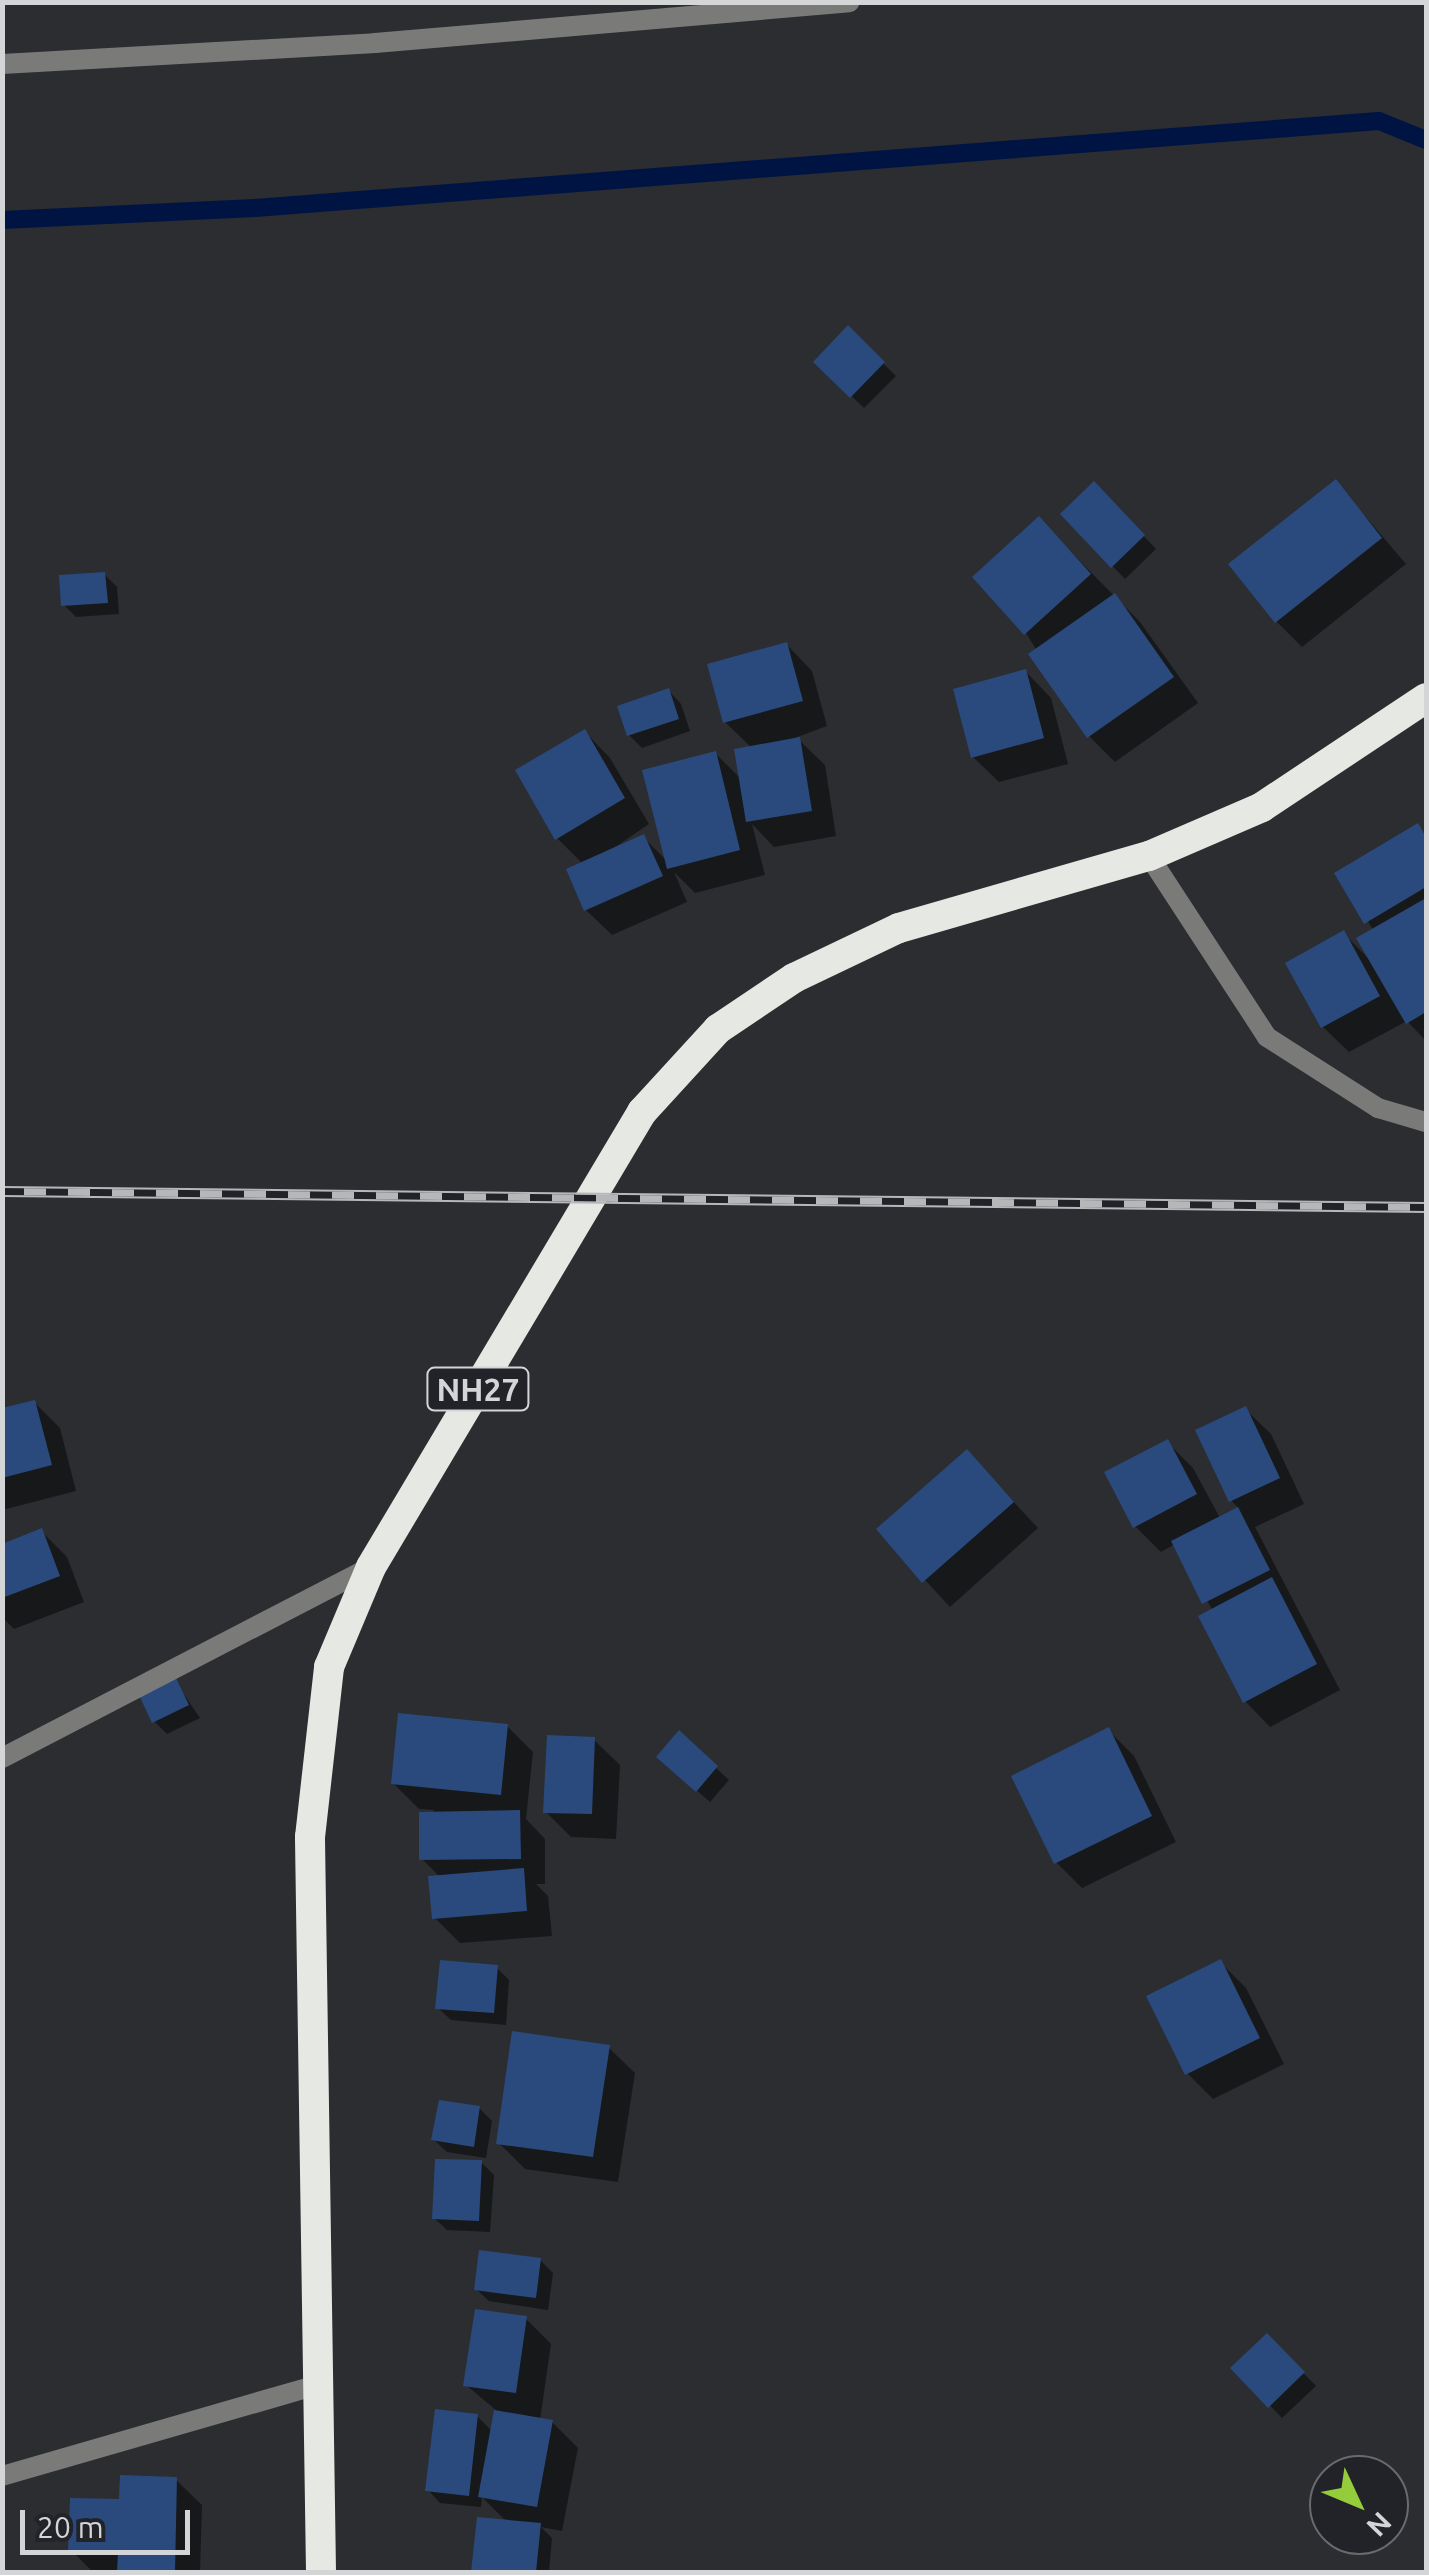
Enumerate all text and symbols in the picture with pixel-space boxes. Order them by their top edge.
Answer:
road number: NH27 [426,1362,530,1416]
north arrow [1309,2455,1409,2555]
scale bar [25,2490,195,2552]
text: N [1361,2507,1398,2543]
text: 20 m [37,2510,104,2544]

